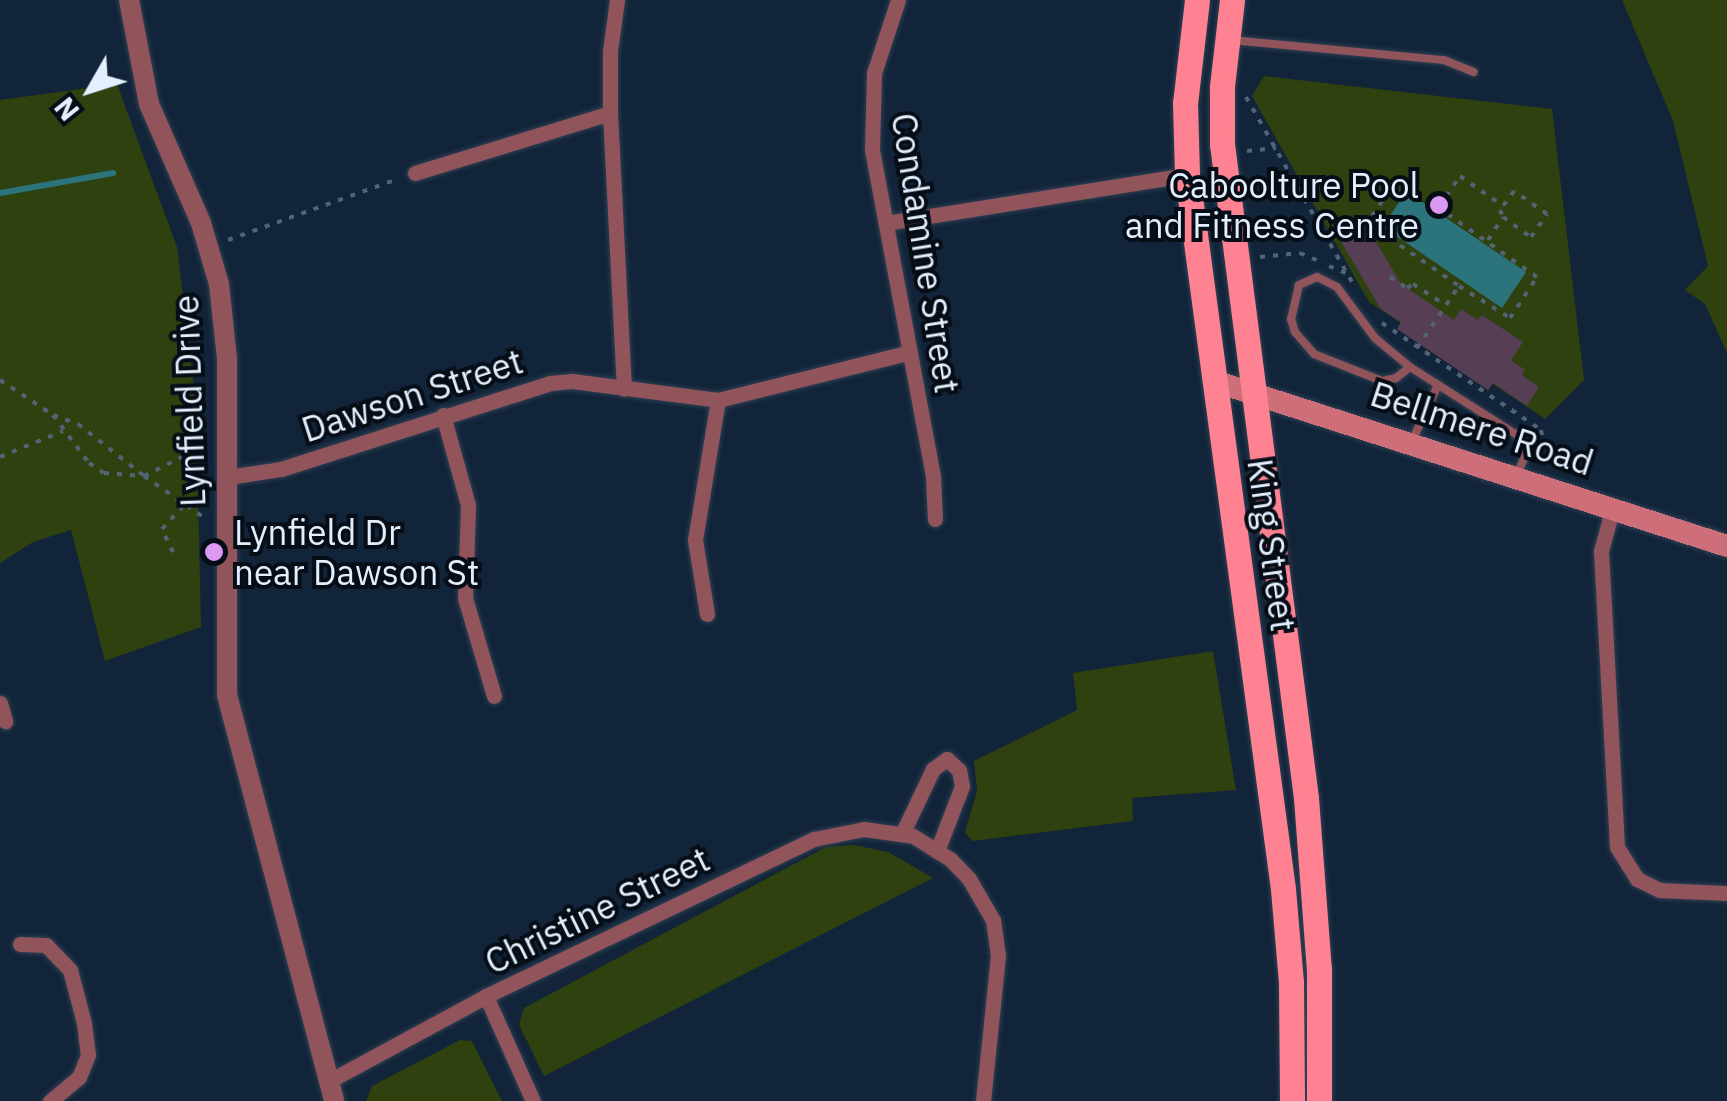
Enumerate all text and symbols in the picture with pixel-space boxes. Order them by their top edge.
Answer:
north arrow [40,40,140,140]
text: N [46,90,87,129]
street label: Condamine Street [883,110,969,396]
place label: Caboolture Pool and Fitness Centre [1125,164,1419,246]
marker: Caboolture Pool and Fitness Centre [1428,194,1450,216]
street label: Lynfield Drive [164,294,214,508]
street label: Dawson Street [296,340,528,450]
street label: Bellmere Road [1366,372,1598,484]
street label: King Street [1239,456,1305,634]
place label: Lynfield Dr near Dawson St [234,511,479,593]
marker: Lynfield Dr near Dawson St [203,541,225,563]
street label: Christine Street [478,838,716,982]

